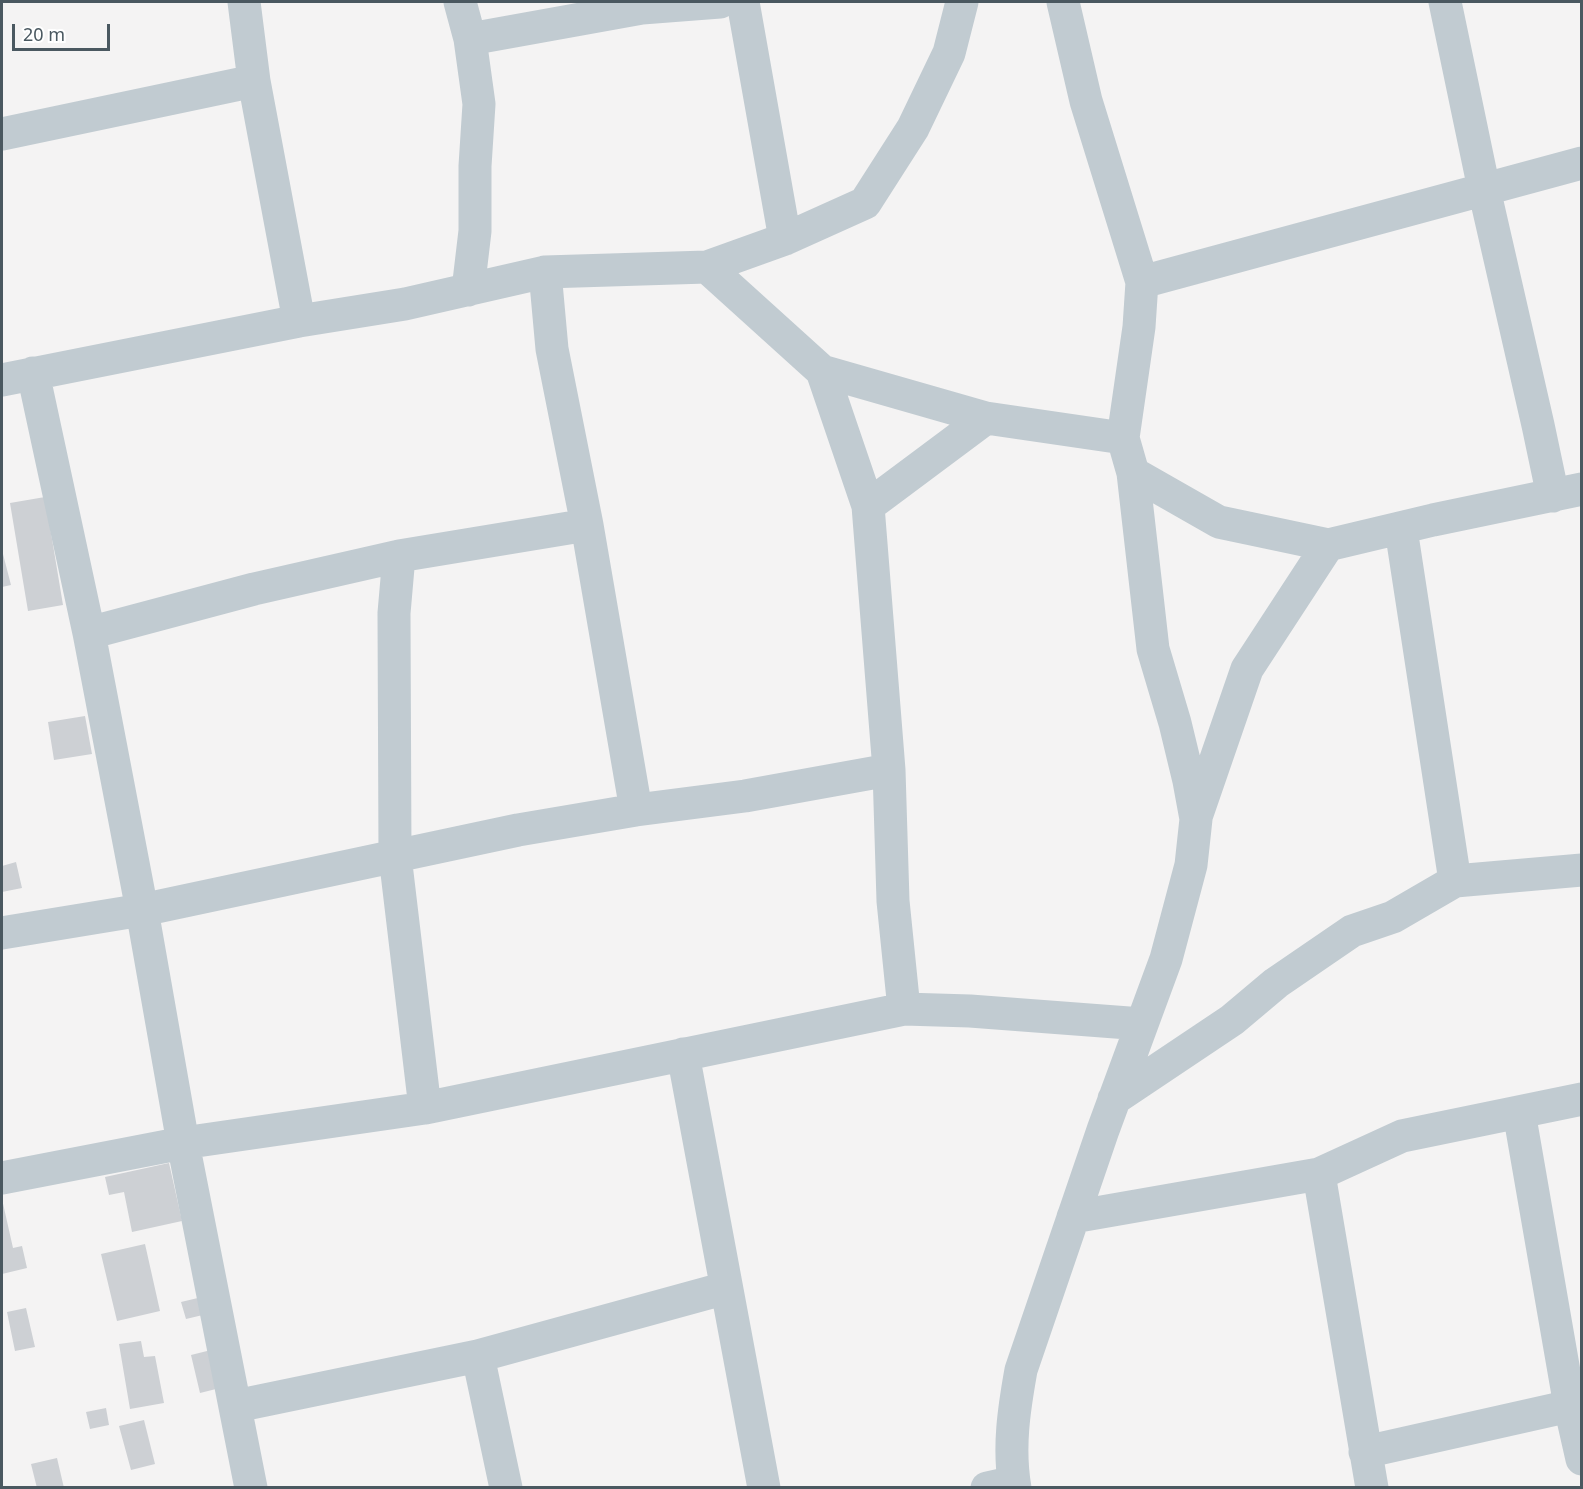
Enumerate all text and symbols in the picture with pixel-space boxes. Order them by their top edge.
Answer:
scale bar [15,12,112,50]
text: 20 m [23,22,65,46]

